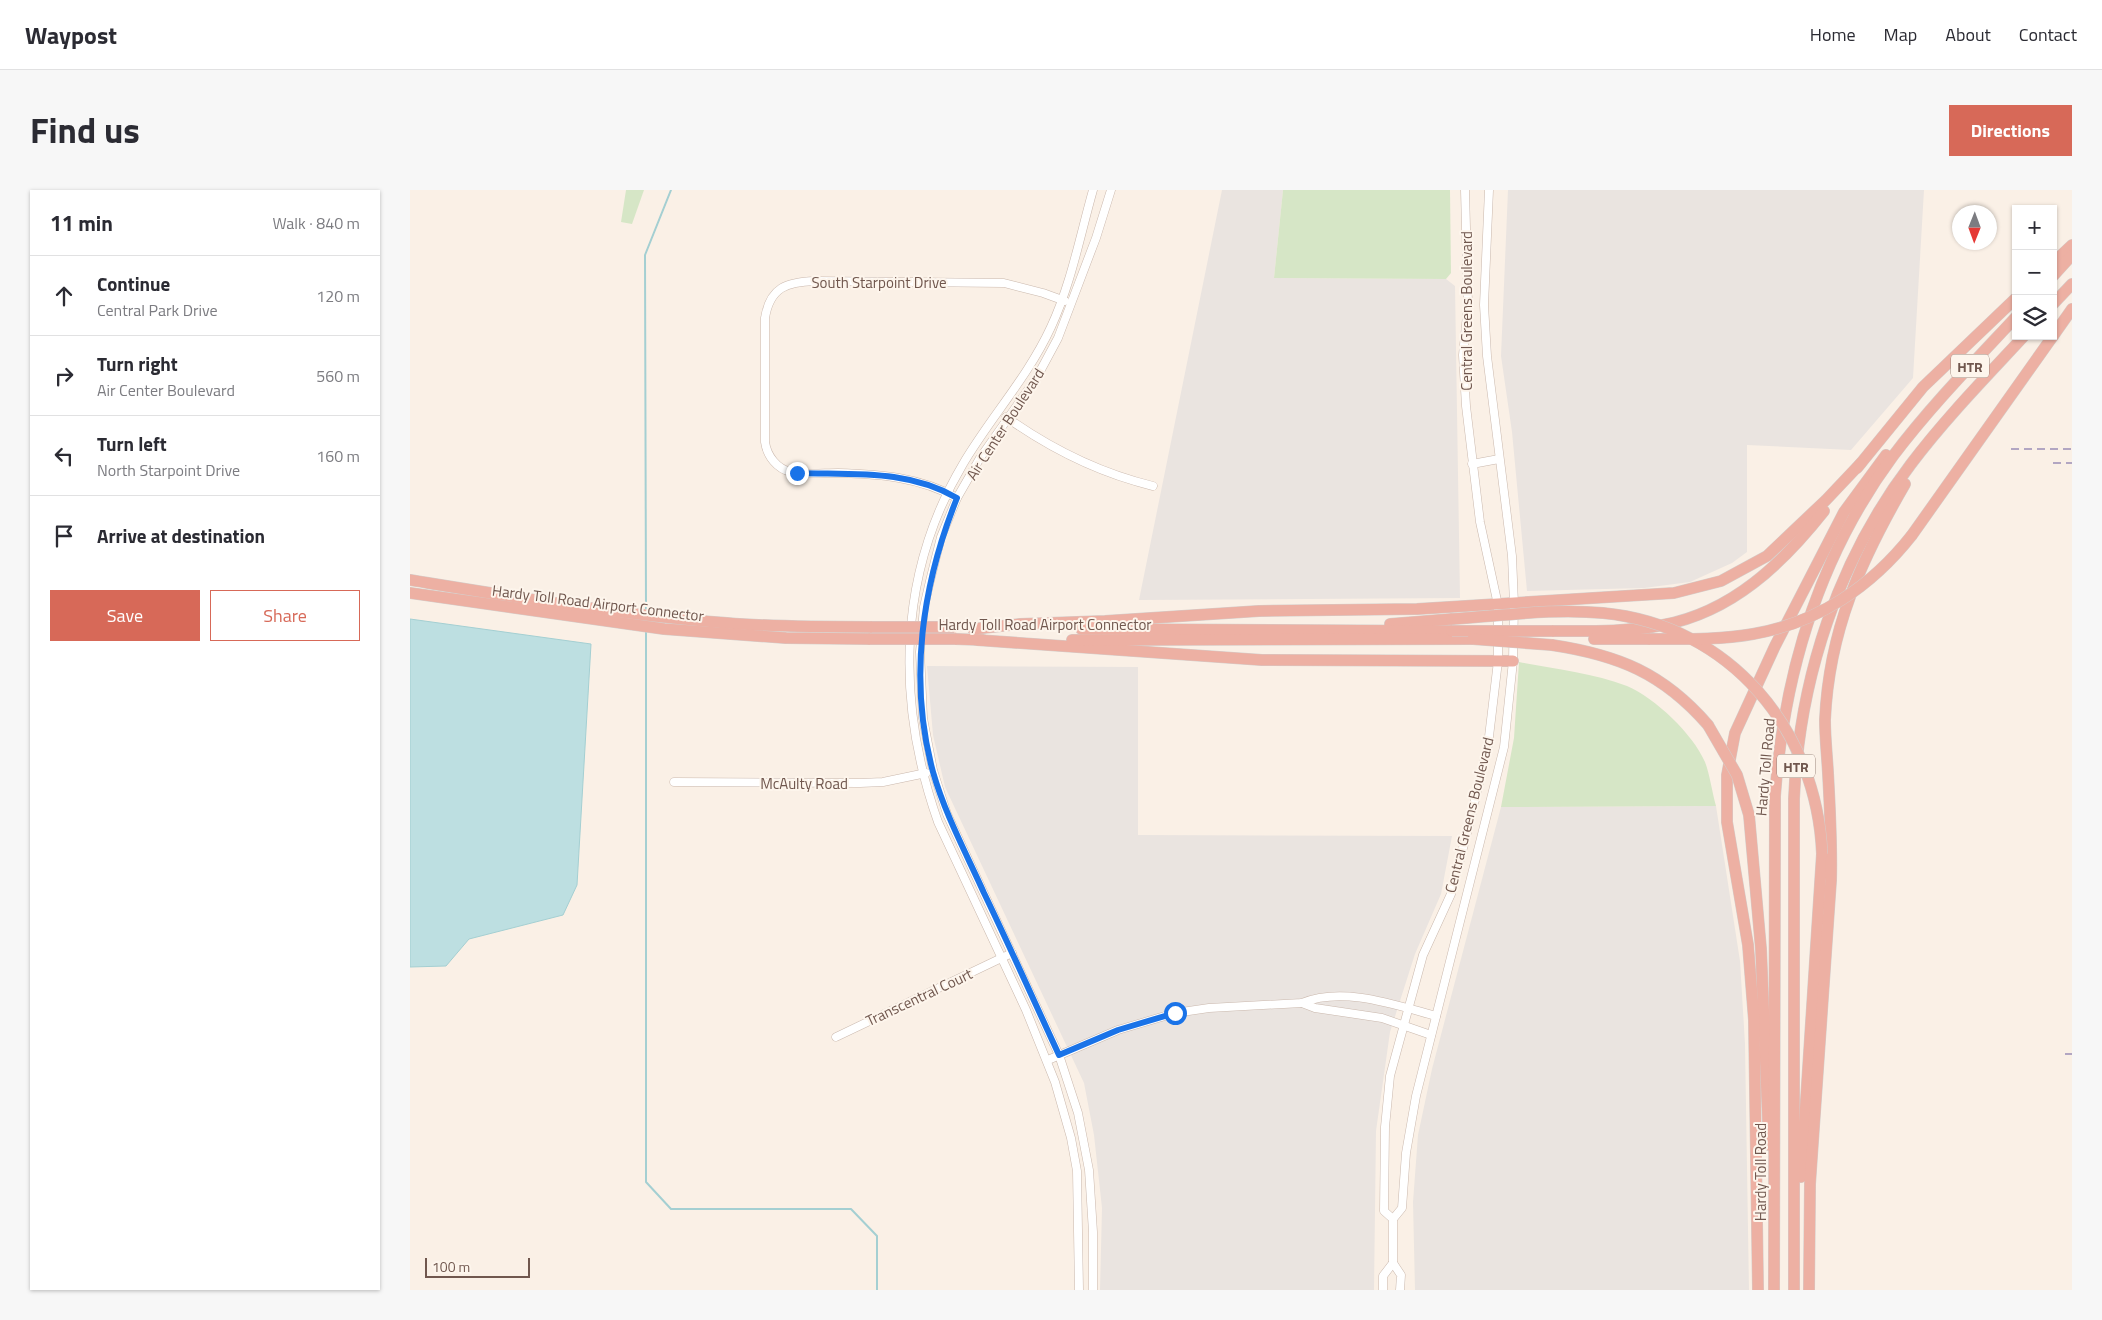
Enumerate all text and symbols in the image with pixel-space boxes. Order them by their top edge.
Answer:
text: Waypost [25,17,117,53]
text: Home [1810,21,1856,48]
text: Map [1884,21,1917,48]
text: About [1945,21,1991,48]
text: Contact [2019,21,2077,48]
text: Find us [30,103,140,157]
button: Directions [1949,105,2072,156]
north arrow [1952,205,1997,250]
map controls [2012,205,2057,340]
button: + [2012,205,2057,250]
text: 11 min [50,207,113,239]
text: Walk · 840 m [272,211,360,235]
street label: Central Greens Boulevard [1455,231,1478,391]
button: − [2012,250,2057,295]
text: Continue [97,269,170,298]
street label: South Starpoint Drive [811,271,947,294]
icon: ahead [50,282,78,310]
text: 120 m [316,284,360,308]
button: layers [2012,295,2057,340]
text: Central Park Drive [97,298,218,322]
text: Turn right [97,349,178,378]
road number: HTR [1951,355,1989,378]
icon: right [50,362,78,390]
text: 560 m [316,364,360,388]
street label: Air Center Boulevard [960,364,1050,484]
text: Air Center Boulevard [97,378,235,402]
text: Turn left [97,429,167,458]
icon: left [50,442,78,470]
text: 160 m [316,444,360,468]
text: North Starpoint Drive [97,458,240,482]
route end [786,462,809,485]
text: Arrive at destination [97,521,265,550]
icon: arrive [50,522,78,550]
street label: Hardy Toll Road Airport Connector [491,579,705,627]
button: Save [50,590,200,641]
button: Share [210,590,360,641]
street label: Hardy Toll Road Airport Connector [938,613,1152,636]
street label: Hardy Toll Road [1749,717,1781,817]
street label: Central Greens Boulevard [1439,735,1499,895]
road number: HTR [1777,754,1815,778]
street label: McAulty Road [760,772,848,795]
street label: Transcentral Court [862,962,977,1032]
route start [1164,1002,1187,1025]
street label: Hardy Toll Road [1749,1123,1772,1221]
scale bar [425,1255,530,1278]
text: 100 m [432,1256,470,1277]

